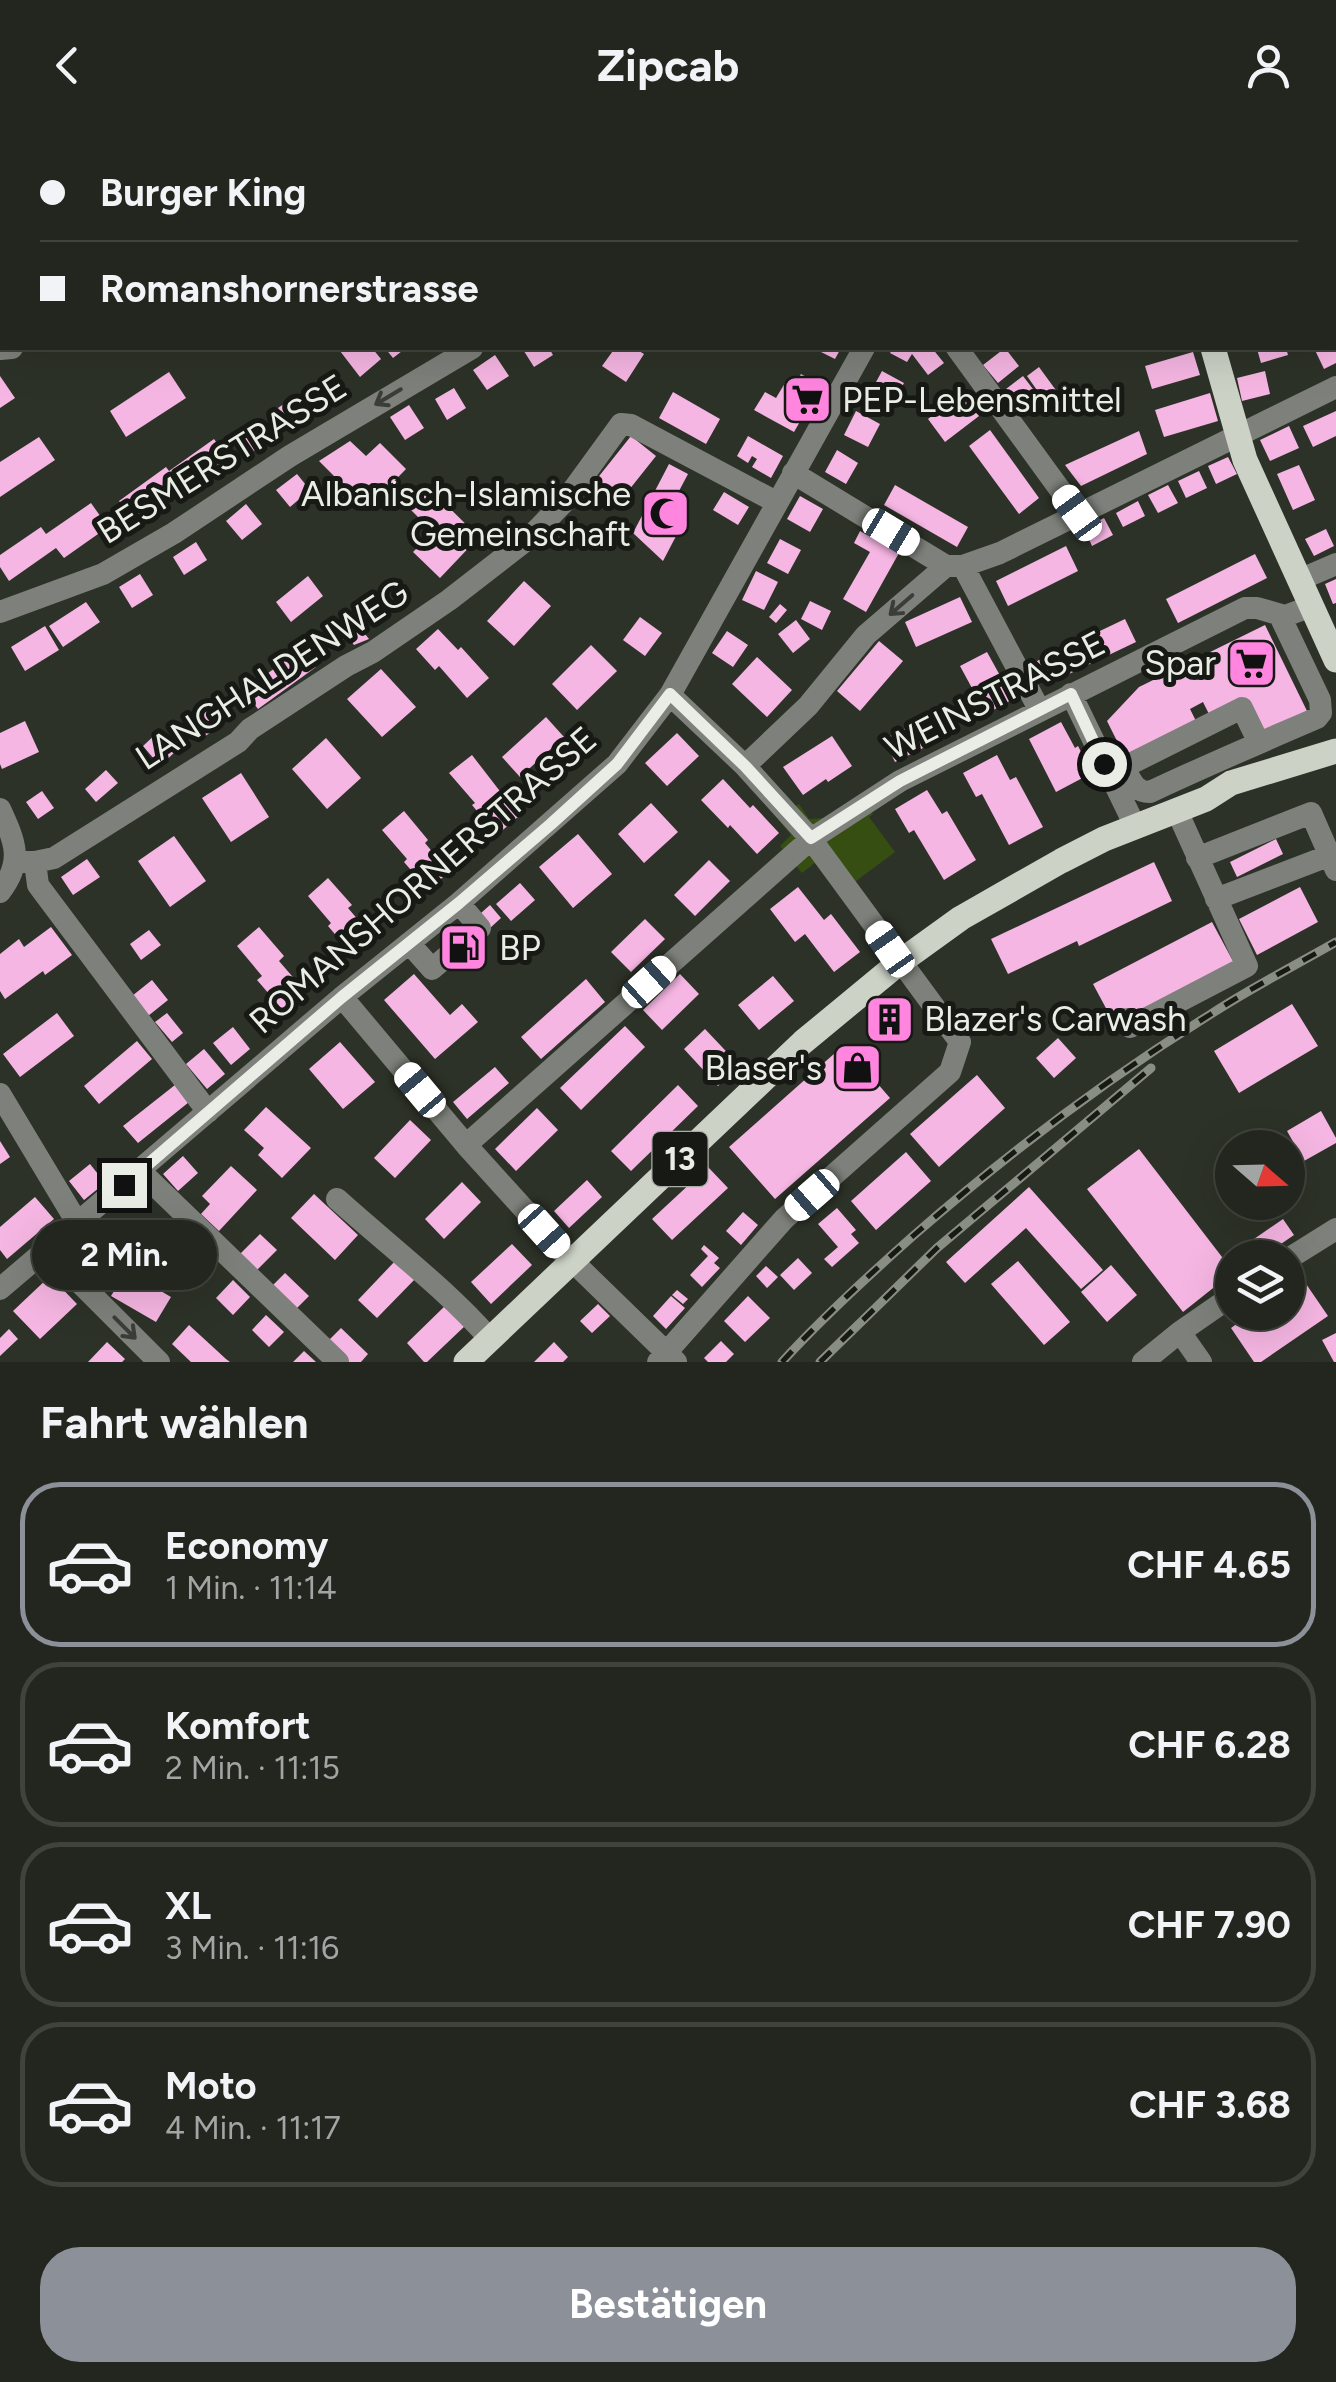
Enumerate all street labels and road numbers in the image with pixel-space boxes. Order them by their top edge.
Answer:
street label: BESMERSTRASSE [90,365,354,553]
street label: LANGHALDENWEG [128,571,416,779]
street label: WEINSTRASSE [878,622,1112,768]
street label: ROMANSHORNERSTRASSE [241,718,605,1042]
road number: 13 [652,1132,708,1186]

